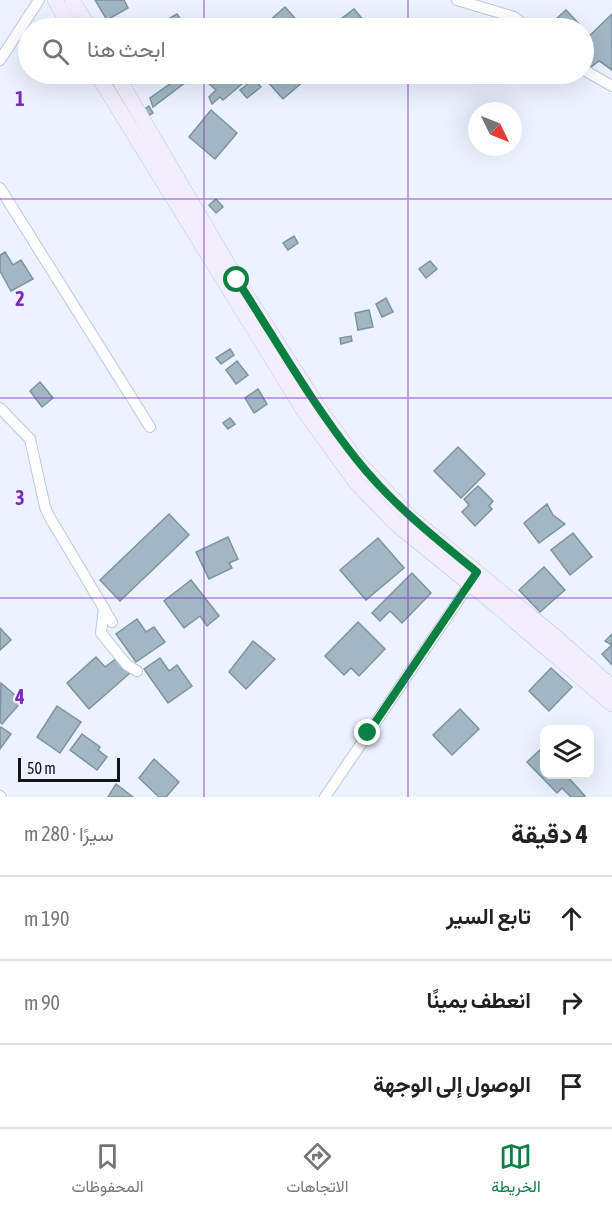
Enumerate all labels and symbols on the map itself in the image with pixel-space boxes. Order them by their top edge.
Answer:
text: 1 [15,87,25,110]
north arrow [468,102,522,156]
route start [223,266,249,292]
text: 2 [15,287,25,310]
text: 3 [15,486,25,509]
text: 4 [14,685,25,708]
route end [354,719,380,745]
scale bar [18,755,120,782]

